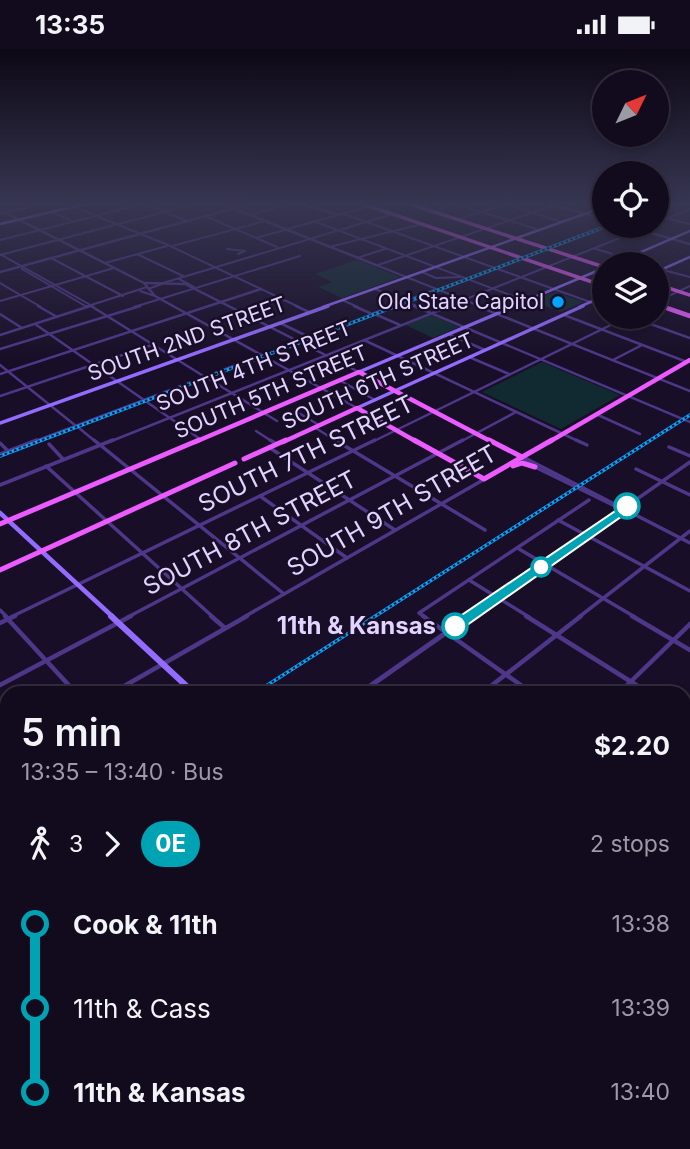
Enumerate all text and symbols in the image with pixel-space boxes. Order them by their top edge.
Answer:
text: 13:35 [35,9,105,40]
north arrow [592,70,668,147]
map controls [592,70,669,329]
button: locate [592,161,669,238]
button: layers [592,252,669,329]
place label: Old State Capitol [378,289,544,314]
street label: SOUTH 2ND STREET [84,291,289,386]
marker: Old State Capitol [550,294,566,310]
street label: SOUTH 4TH STREET [153,315,355,416]
street label: SOUTH 6TH STREET [278,327,478,434]
street label: SOUTH 5TH STREET [170,340,371,444]
street label: SOUTH 7TH STREET [193,389,418,518]
street label: SOUTH 9TH STREET [282,439,502,582]
street label: SOUTH 8TH STREET [138,464,361,601]
unlabelled marker [614,493,640,519]
unlabelled marker [531,557,551,577]
place label: 11th & Kansas [277,611,436,640]
marker: 11th & Kansas [442,613,468,639]
text: 5 min [21,709,122,755]
text: $2.20 [594,730,670,761]
text: 13:35 – 13:40 · Bus [21,758,224,786]
icon: walk [21,825,59,863]
icon: forward [93,825,131,863]
text: 0E [155,829,186,858]
text: 3 [69,830,83,858]
text: 2 stops [590,830,670,858]
text: Cook & 11th [73,909,218,940]
text: 13:38 [611,910,670,938]
text: 11th & Cass [73,993,211,1024]
text: 13:39 [611,994,670,1022]
text: 11th & Kansas [73,1077,246,1108]
text: 13:40 [610,1078,670,1106]

